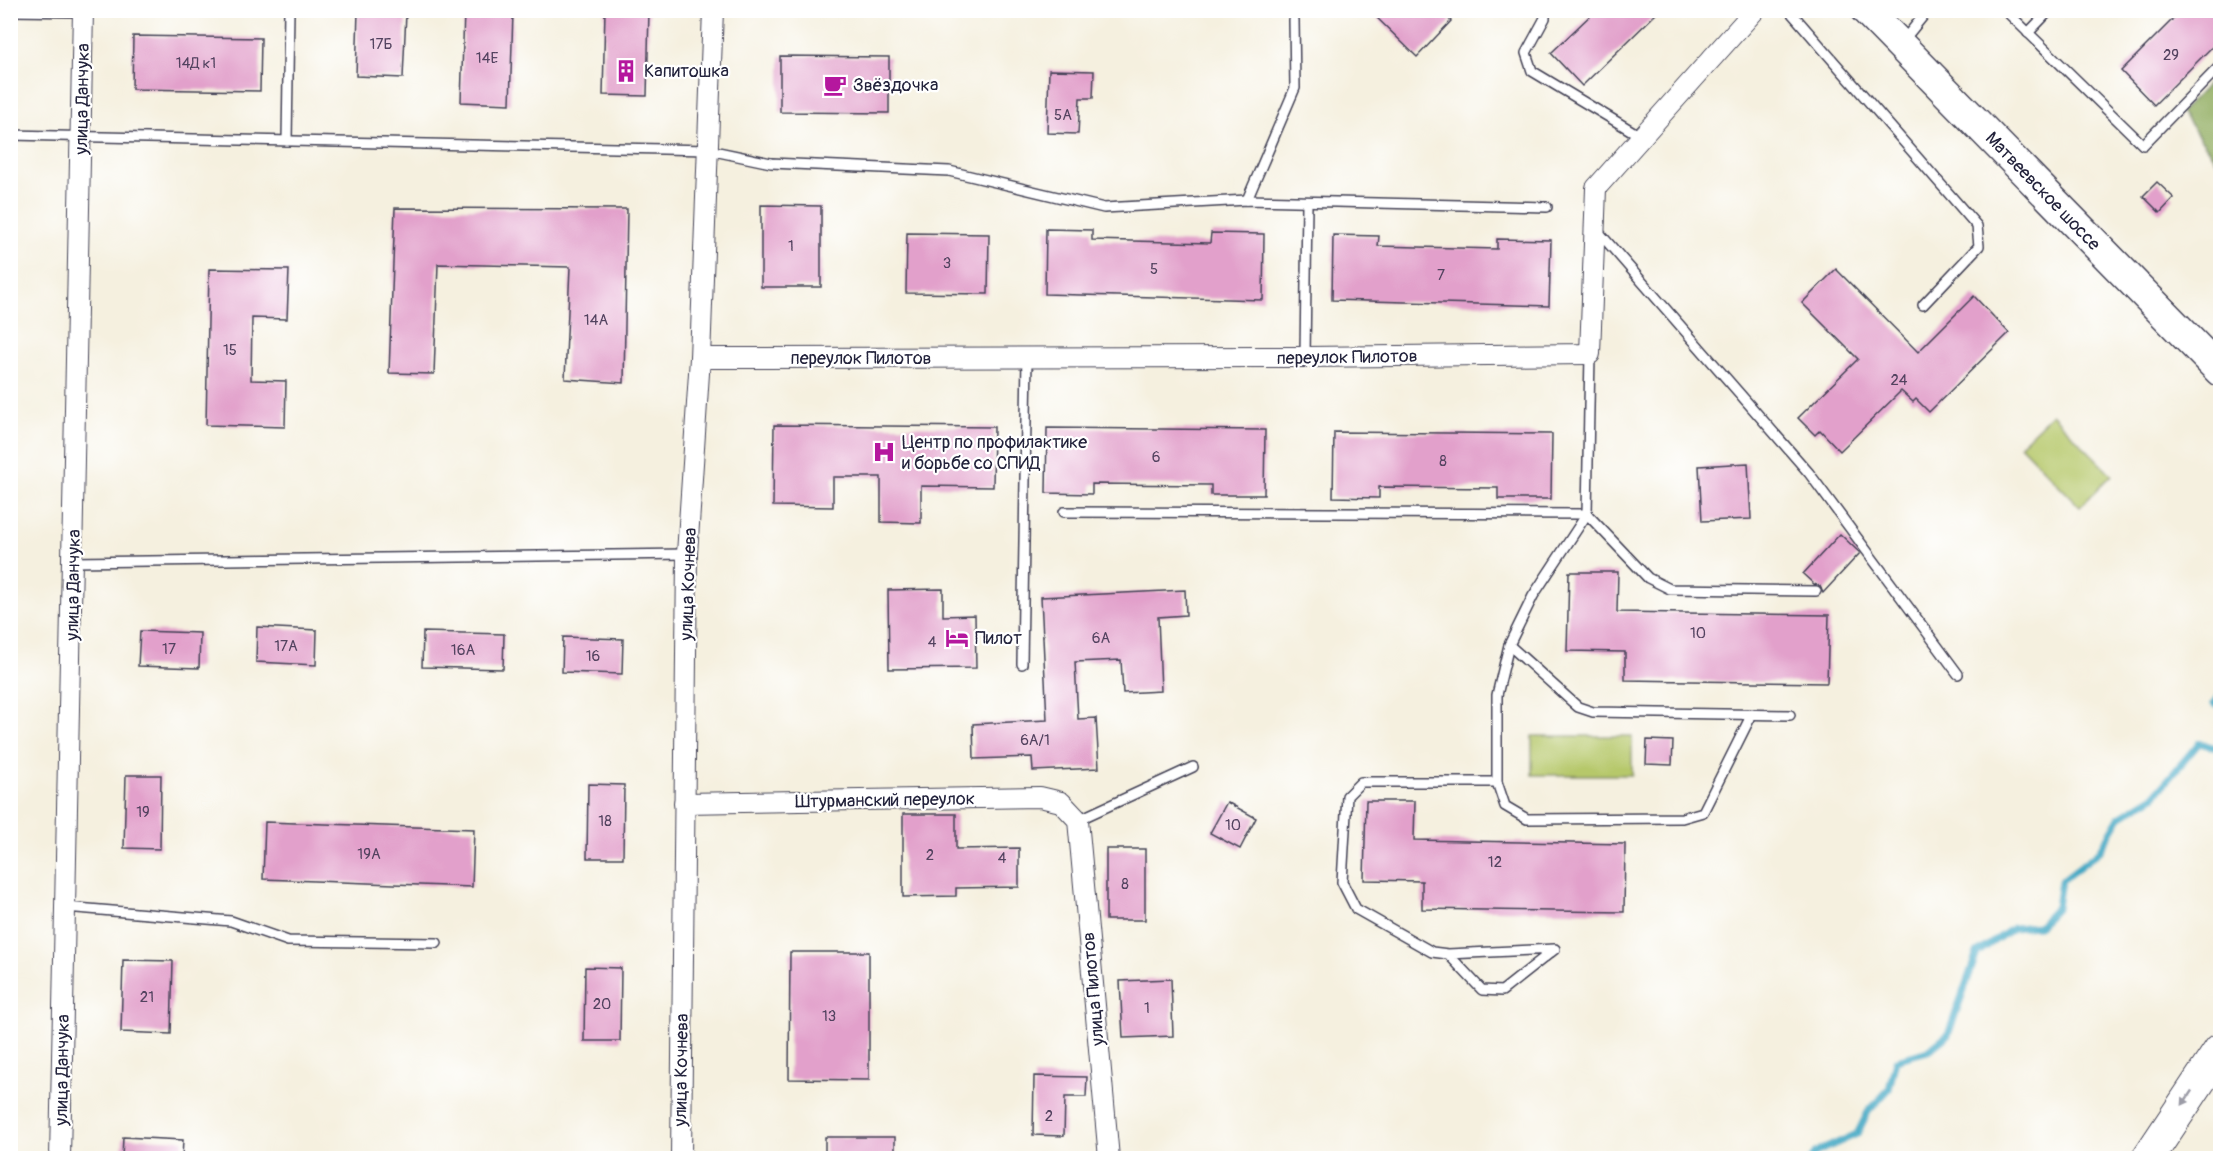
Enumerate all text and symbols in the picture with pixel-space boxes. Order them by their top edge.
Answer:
house number: 17Б [370,35,392,54]
street label: улица Данчука [70,43,95,156]
house number: 29 [2163,46,2179,65]
house number: 14Е [476,49,498,68]
house number: 14Д к1 [176,54,216,73]
building icon: Капитошка [613,58,639,84]
place label: Капитошка [644,60,729,83]
cafe icon: Звёздочка [822,72,848,98]
place label: Звёздочка [853,74,938,97]
house number: 5А [1054,106,1072,125]
street label: Матвеевское шоссе [1980,127,2105,256]
house number: 1 [788,237,794,256]
house number: 3 [943,254,951,273]
house number: 5 [1150,260,1158,279]
house number: 7 [1437,266,1445,285]
house number: 14А [584,311,608,330]
house number: 15 [223,341,237,360]
street label: переулок Пилотов [1276,345,1418,370]
street label: переулок Пилотов [791,347,931,370]
house number: 24 [1890,371,1908,390]
place label: Центр по профилактике и борьбе со СПИД [902,431,1087,475]
hospital icon: Центр по профилактике и борьбе со СПИД [871,439,897,465]
house number: 6 [1152,448,1160,467]
house number: 8 [1439,452,1447,471]
street label: улица Кочнева [675,527,702,642]
street label: улица Данчука [61,529,86,642]
house number: 10 [1690,624,1706,643]
hotel icon: Пилот [944,625,970,651]
place label: Пилот [975,627,1022,650]
house number: 6А [1092,629,1110,648]
house number: 4 [928,633,937,652]
house number: 17А [274,637,298,656]
house number: 17 [162,640,176,659]
house number: 16А [451,641,475,660]
house number: 16 [586,647,600,666]
house number: 6А/1 [1020,731,1050,750]
street label: Штурманский переулок [795,787,975,814]
house number: 19 [136,803,150,822]
house number: 18 [598,812,612,831]
house number: 10 [1225,816,1241,835]
house number: 19А [357,845,381,864]
house number: 2 [926,846,934,865]
house number: 4 [998,849,1007,868]
house number: 12 [1488,853,1502,872]
house number: 8 [1121,875,1129,894]
street label: улица Пилотов [1077,931,1110,1048]
house number: 21 [140,988,154,1007]
house number: 20 [593,995,611,1014]
house number: 1 [1144,999,1150,1018]
house number: 13 [822,1007,836,1026]
street label: улица Кочнева [669,1013,694,1128]
street label: улица Данчука [50,1014,75,1127]
one-way arrow [2182,1090,2193,1106]
house number: 2 [1045,1107,1053,1126]

